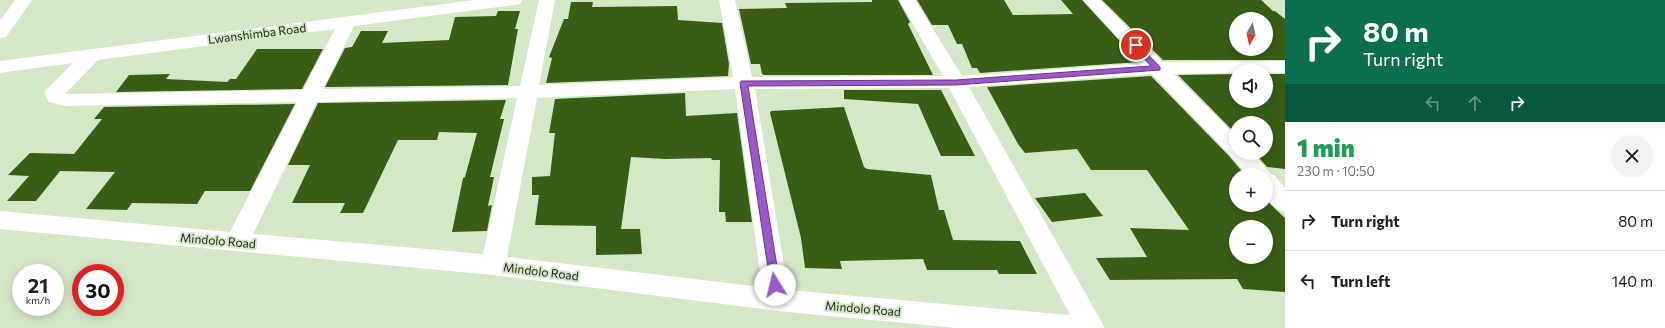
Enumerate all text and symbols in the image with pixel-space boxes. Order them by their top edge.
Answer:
north arrow [1229,12,1273,56]
map controls [1229,12,1273,264]
text: 80 m [1363,14,1429,48]
icon: right [1297,16,1349,68]
street label: Lwanshimba Road [207,20,307,46]
pin [1119,28,1153,62]
icon: arrive [1125,34,1147,56]
text: Turn right [1363,48,1443,70]
button: sound [1229,64,1273,108]
icon: left [1422,92,1444,114]
icon: ahead [1464,92,1486,114]
icon: right [1506,92,1528,114]
button: search [1229,116,1273,160]
text: 1 min [1297,133,1355,162]
button: close [1611,135,1653,177]
text: 230 m · 10:50 [1297,163,1375,179]
button: + [1229,168,1273,212]
icon: right [1297,210,1319,232]
text: Turn right [1331,212,1400,230]
text: 80 m [1618,212,1653,230]
button: − [1229,220,1273,264]
street label: Mindolo Road [179,230,257,250]
street label: Mindolo Road [502,259,580,283]
speed limit sign: 30 [72,264,124,316]
position arrow [754,264,796,306]
icon: left [1297,270,1319,292]
text: Turn left [1331,272,1390,290]
text: 140 m [1612,272,1653,290]
text: 21 [28,273,48,297]
text: km/h [26,294,50,306]
street label: Mindolo Road [824,298,902,318]

